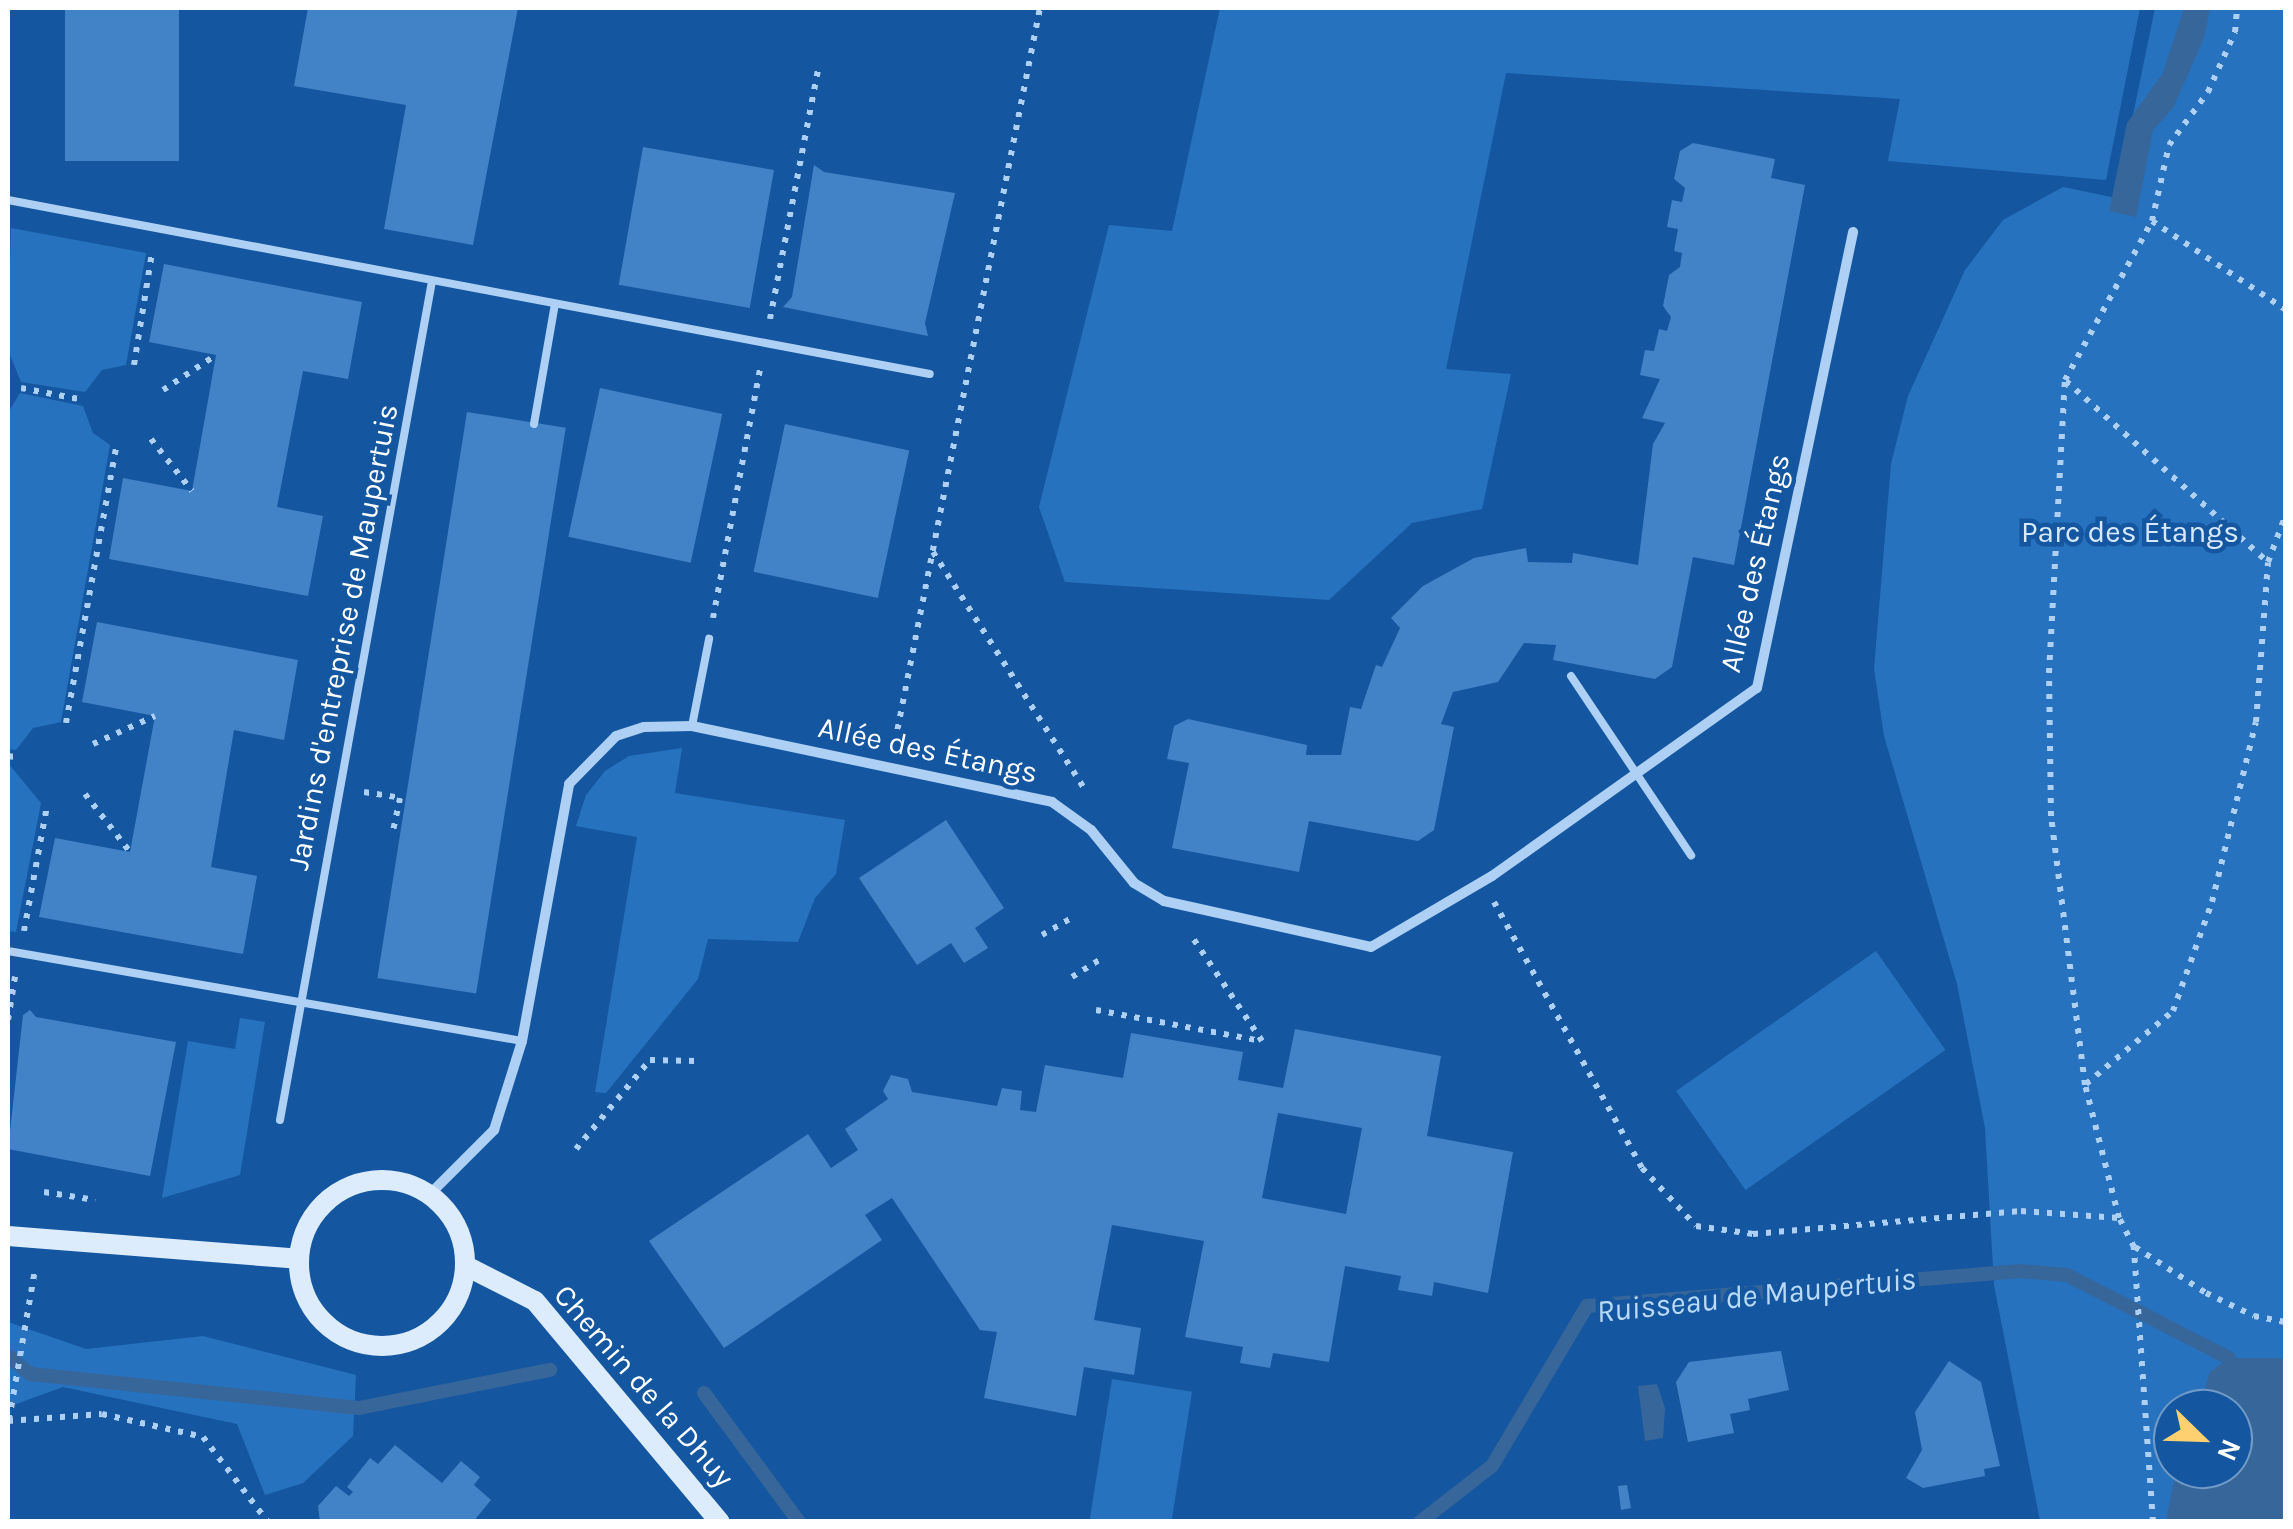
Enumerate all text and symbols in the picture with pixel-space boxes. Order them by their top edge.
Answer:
street label: Jardins d'entreprise de Maupertuis [280,401,406,873]
street label: Allée des Étangs [1712,450,1798,676]
park label: Parc des Étangs [2021,514,2239,550]
street label: Allée des Étangs [815,709,1041,791]
water label: Ruisseau de Maupertuis [1594,1260,1918,1332]
street label: Chemin de la Dhuy [546,1277,742,1495]
north arrow [2153,1389,2253,1489]
text: N [2210,1434,2248,1466]

